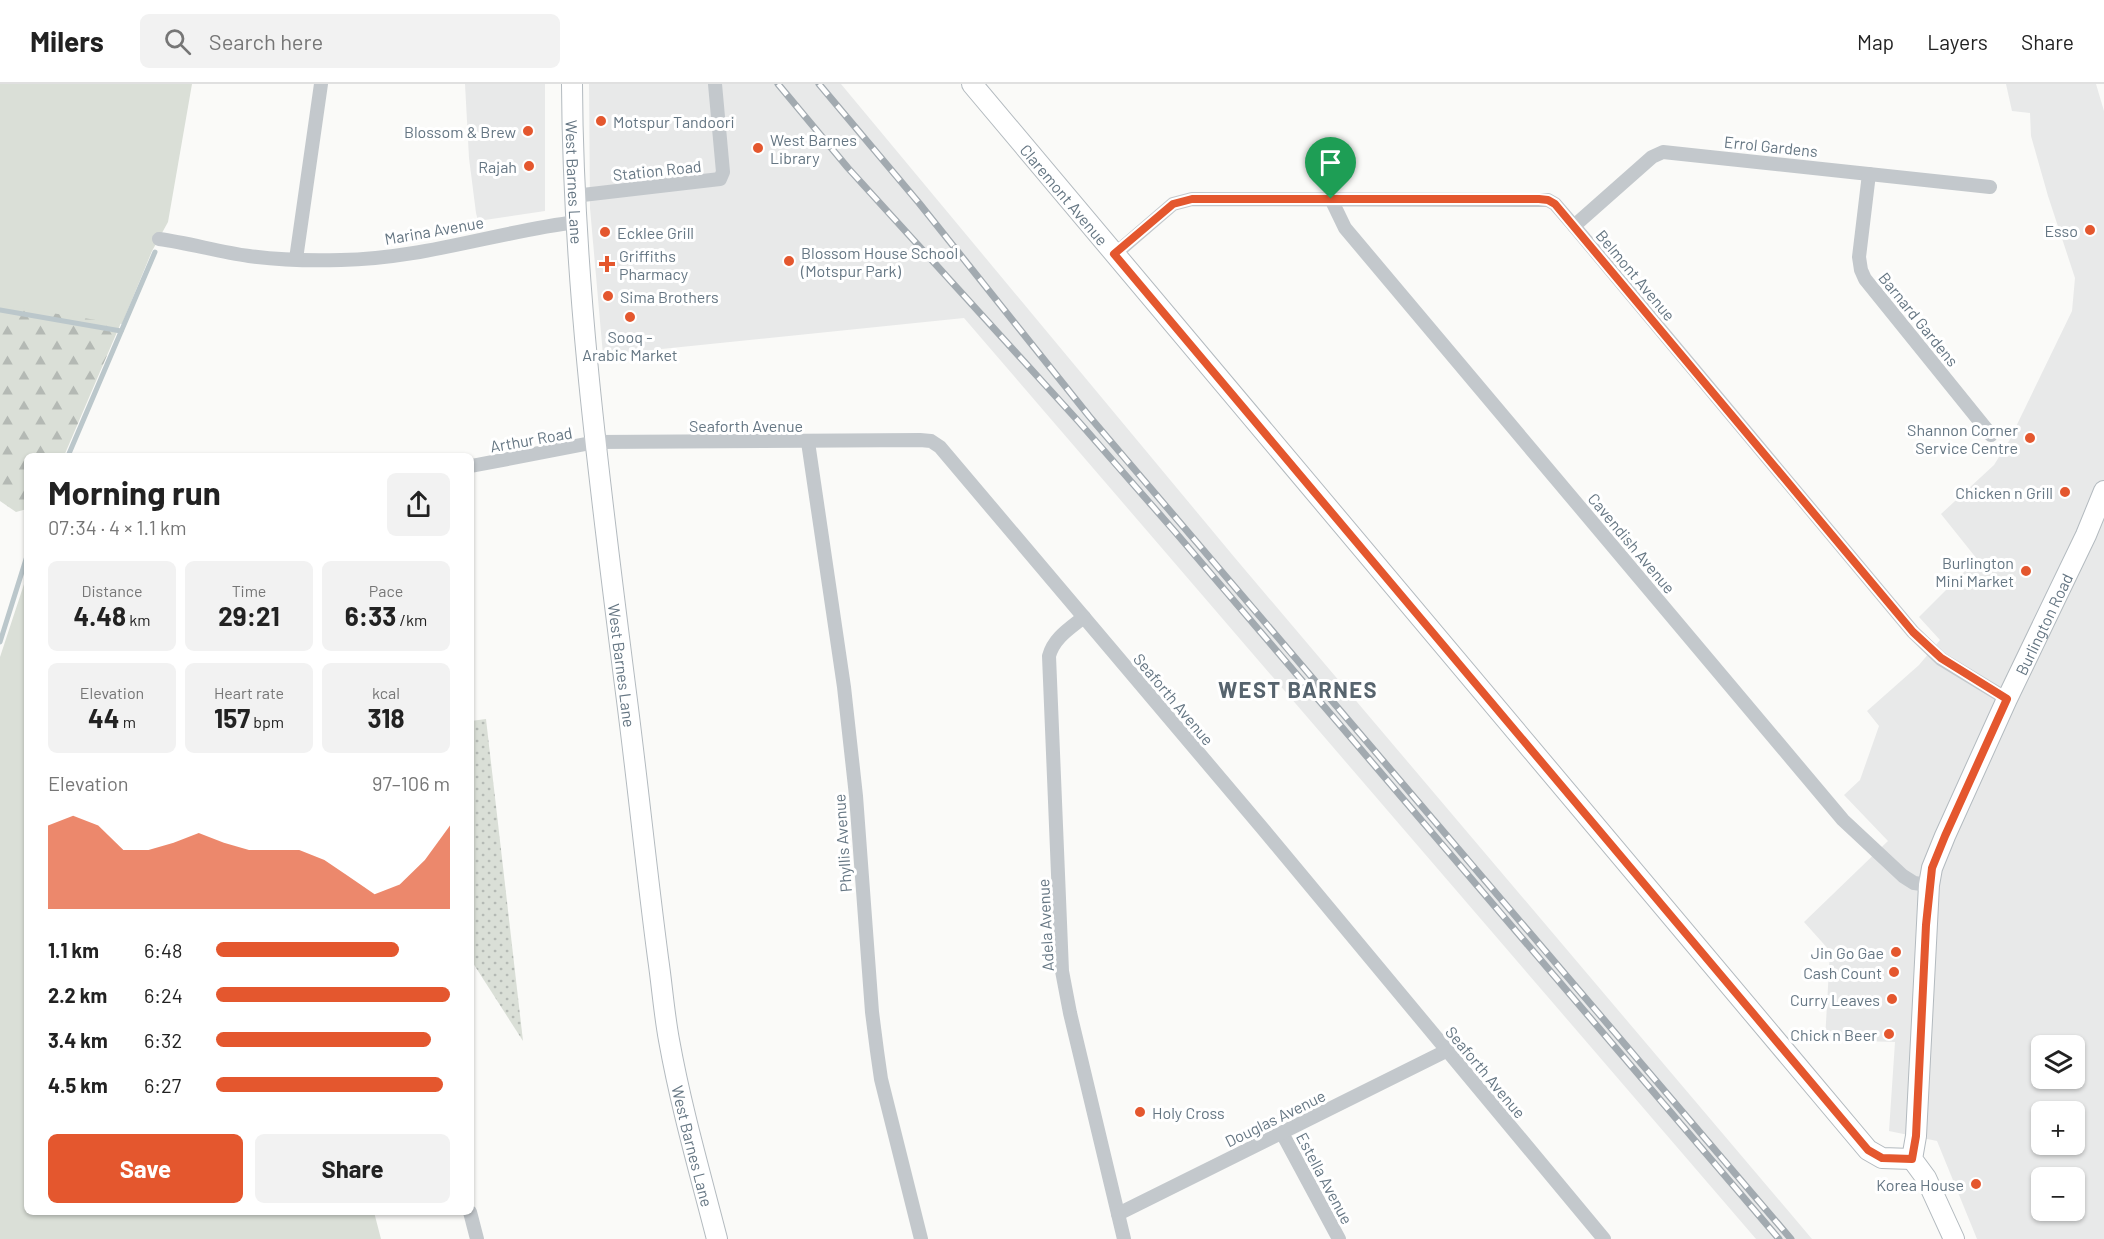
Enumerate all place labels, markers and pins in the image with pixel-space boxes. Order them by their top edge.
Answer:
place label: Motspur Tandoori [613,112,735,131]
marker: Motspur Tandoori [594,114,608,128]
place label: Blossom & Brew [404,122,516,141]
marker: Blossom & Brew [521,124,535,138]
place label: West Barnes Library [770,130,857,167]
pin [1305,137,1356,199]
marker: West Barnes Library [751,141,765,155]
place label: Rajah [478,157,517,176]
marker: Rajah [522,159,536,173]
place label: Esso [2044,221,2078,240]
place label: Ecklee Grill [617,223,694,242]
marker: Esso [2083,223,2097,237]
marker: Ecklee Grill [598,225,612,239]
place label: Blossom House School (Motspur Park) [800,243,958,280]
place label: Griffiths Pharmacy [619,246,689,283]
marker: Blossom House School (Motspur Park) [782,254,796,268]
marker: Griffiths Pharmacy [600,257,614,271]
place label: Sima Brothers [620,287,719,306]
marker: Sima Brothers [601,289,615,303]
marker: Sooq - Arabic Market [623,310,637,324]
place label: Sooq - Arabic Market [582,327,678,364]
place label: Shannon Corner Service Centre [1907,420,2018,457]
marker: Shannon Corner Service Centre [2023,431,2037,445]
place label: Chicken n Grill [1955,483,2053,502]
marker: Chicken n Grill [2058,485,2072,499]
place label: Burlington Mini Market [1935,553,2014,590]
marker: Burlington Mini Market [2019,564,2033,578]
place label: Jin Go Gae [1811,943,1884,962]
marker: Jin Go Gae [1889,945,1903,959]
place label: Cash Count [1803,963,1882,982]
marker: Cash Count [1887,965,1901,979]
place label: Curry Leaves [1790,990,1880,1009]
marker: Curry Leaves [1885,992,1899,1006]
place label: Chick n Beer [1790,1025,1877,1044]
marker: Chick n Beer [1882,1027,1896,1041]
place label: Holy Cross [1152,1103,1225,1122]
marker: Holy Cross [1133,1105,1147,1119]
place label: Korea House [1876,1175,1964,1194]
marker: Korea House [1969,1177,1983,1191]

